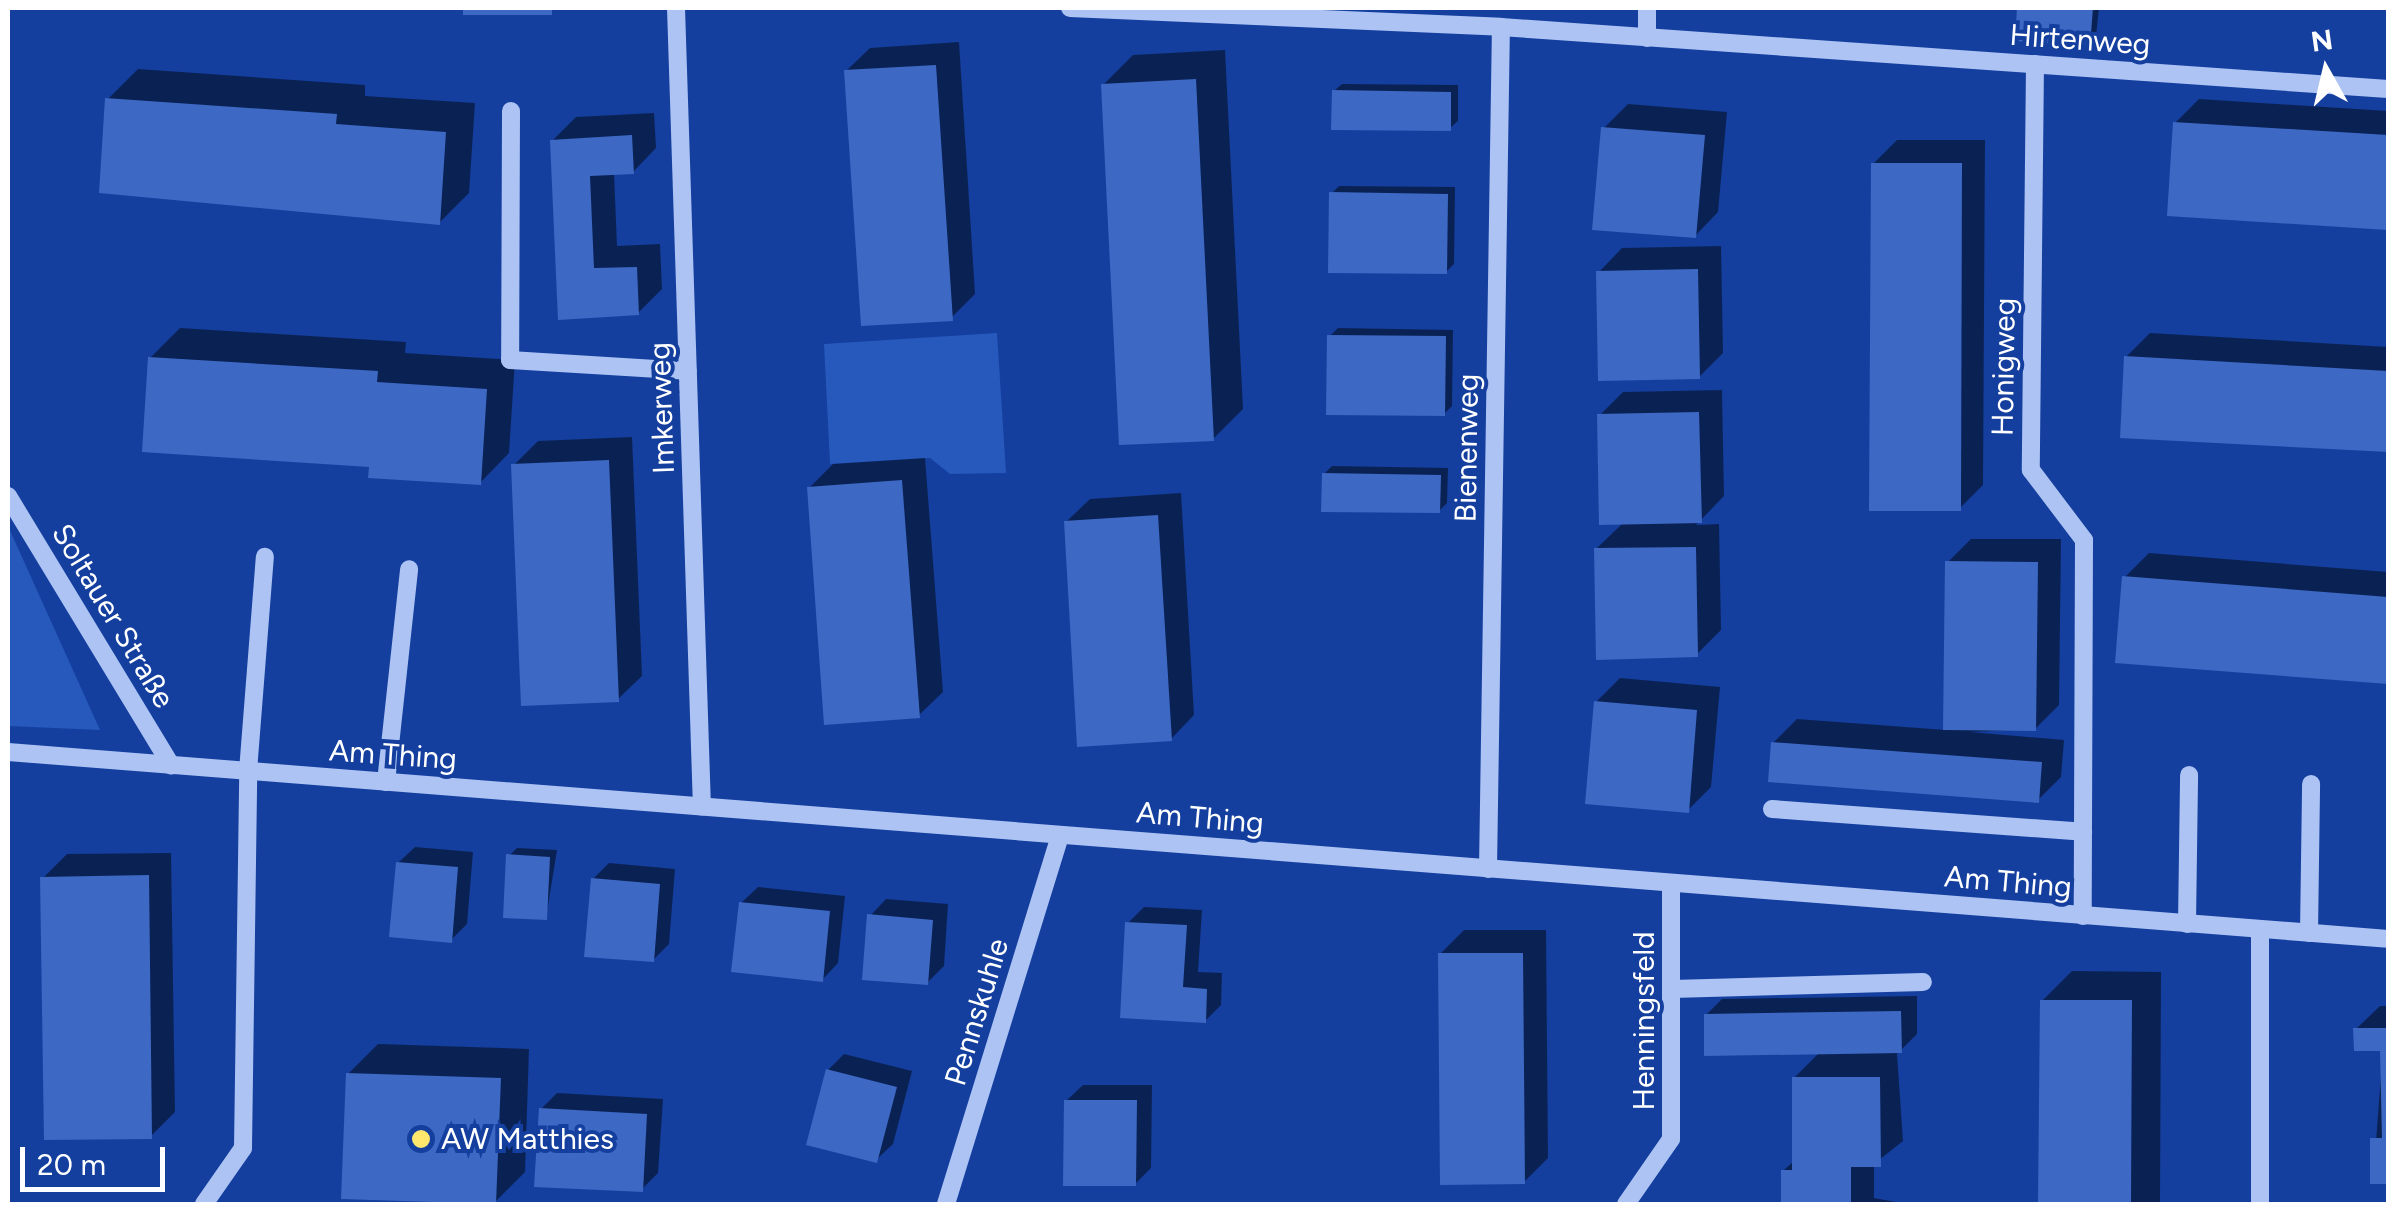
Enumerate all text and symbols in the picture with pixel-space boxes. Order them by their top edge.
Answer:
street label: Hirtenweg [2008,17,2152,63]
north arrow [2276,20,2376,120]
text: N [2309,22,2335,59]
street label: Honigweg [1985,297,2023,437]
street label: Imkerweg [642,342,682,474]
street label: Bienenweg [1448,373,1486,523]
street label: Soltauer Straße [44,518,182,714]
street label: Am Thing [328,733,458,777]
street label: Am Thing [1135,794,1265,842]
street label: Am Thing [1943,858,2073,906]
street label: Henningsfeld [1626,931,1662,1111]
street label: Pennskuhle [938,934,1016,1090]
place label: AW Matthies [441,1121,614,1157]
scale bar [25,1127,170,1189]
marker: AW Matthies [410,1128,432,1150]
text: 20 m [37,1146,106,1183]

